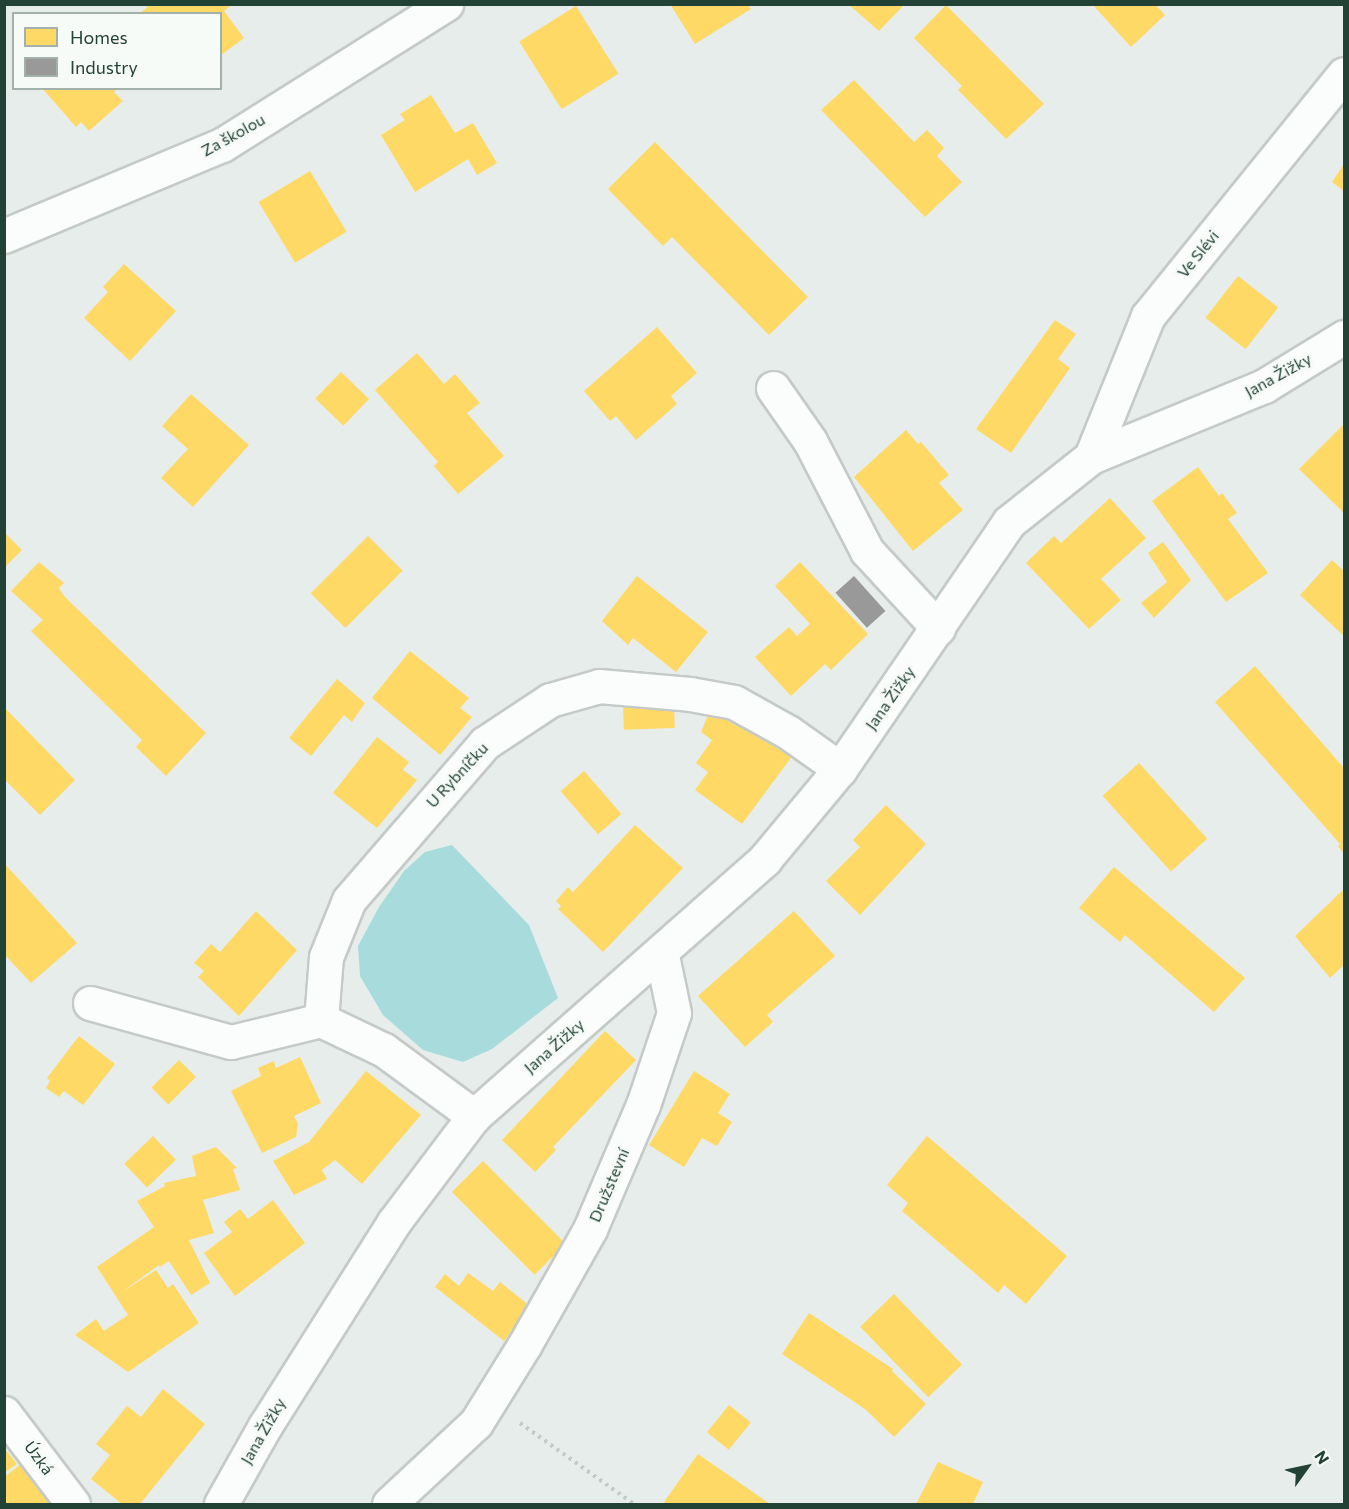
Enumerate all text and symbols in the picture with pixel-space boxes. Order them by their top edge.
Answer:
legend [12,12,222,90]
text: Homes [70,26,128,48]
text: Industry [70,56,138,78]
street label: Za školou [198,110,268,160]
street label: Ve Slévi [1173,226,1223,282]
street label: Jana Žižky [1241,349,1315,401]
street label: Jana Žižky [861,662,919,734]
street label: U Rybníčku [422,739,492,811]
street label: Jana Žižky [520,1015,588,1077]
street label: Družstevní [585,1145,633,1225]
street label: Jana Žižky [236,1394,290,1468]
north arrow [1277,1437,1337,1497]
street label: Úzká [20,1438,58,1478]
text: N [1311,1447,1334,1467]

